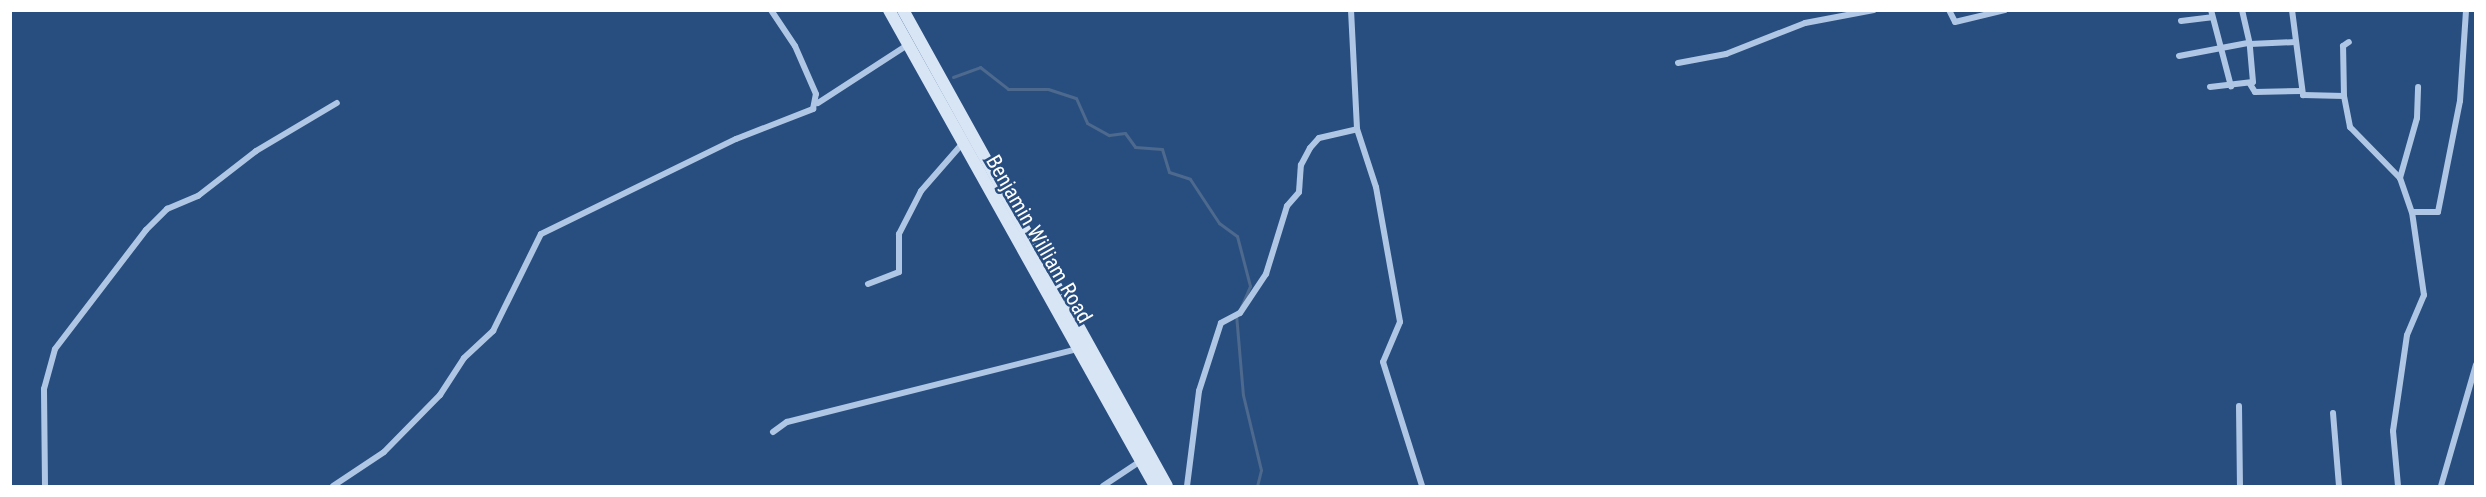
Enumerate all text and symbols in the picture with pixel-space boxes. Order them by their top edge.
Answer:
street label: Benjamin William Road [981,150,1097,328]

